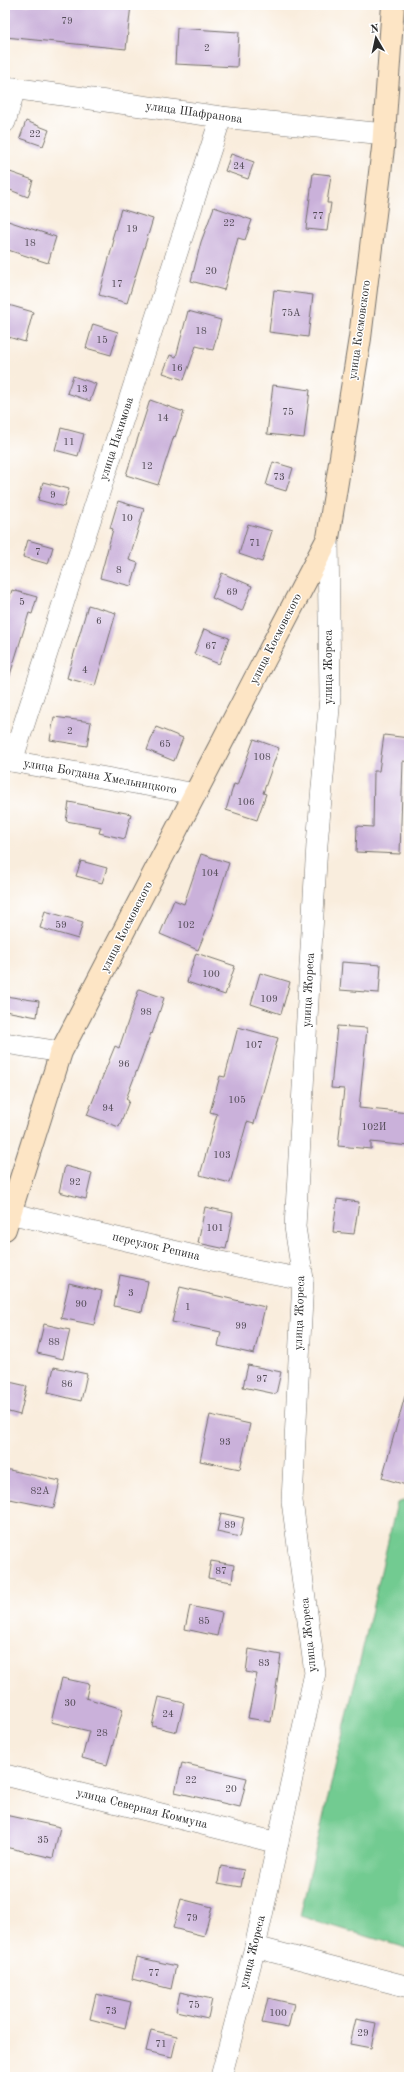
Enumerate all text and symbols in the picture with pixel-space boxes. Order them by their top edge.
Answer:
house number: 79 [61,16,73,26]
north arrow [356,18,396,58]
text: N [370,23,380,36]
house number: 2 [204,43,210,53]
street label: улица Шафранова [145,100,243,126]
house number: 22 [29,129,41,139]
house number: 24 [233,161,245,171]
house number: 77 [312,211,324,221]
house number: 22 [223,218,235,228]
house number: 19 [126,224,138,234]
house number: 18 [24,238,36,248]
house number: 20 [205,266,217,276]
house number: 17 [111,279,123,289]
street label: улица Космовского [347,279,373,381]
house number: 75А [281,308,301,318]
house number: 18 [195,326,207,336]
house number: 15 [96,335,108,345]
house number: 16 [171,363,183,373]
house number: 13 [76,384,88,394]
street label: улица Нахимова [98,396,136,482]
house number: 75 [282,407,294,417]
house number: 14 [157,413,169,423]
house number: 11 [63,437,75,447]
house number: 12 [141,461,153,471]
house number: 73 [273,472,285,482]
house number: 9 [50,490,56,500]
house number: 10 [121,513,133,523]
house number: 71 [249,538,261,548]
house number: 7 [35,547,41,557]
house number: 8 [116,565,122,575]
house number: 69 [226,587,238,597]
street label: улица Космовского [248,592,304,686]
house number: 5 [19,597,25,607]
house number: 6 [96,616,102,626]
street label: улица Жореса [323,629,335,705]
house number: 67 [205,641,217,651]
house number: 4 [82,665,88,675]
house number: 2 [67,726,73,736]
house number: 65 [159,739,171,749]
house number: 108 [253,752,271,762]
street label: улица Богдана Хмельницкого [22,758,178,796]
house number: 106 [237,797,255,807]
house number: 104 [201,868,219,878]
street label: улица Космовского [99,880,155,974]
house number: 59 [55,920,67,930]
house number: 102 [177,920,195,930]
street label: улица Жореса [301,952,317,1028]
house number: 100 [202,969,220,979]
house number: 109 [260,994,278,1004]
house number: 98 [140,1007,152,1017]
house number: 107 [245,1040,263,1050]
house number: 96 [118,1059,130,1069]
house number: 105 [228,1095,246,1105]
house number: 94 [102,1103,114,1113]
house number: 102И [361,1122,387,1132]
house number: 103 [213,1150,231,1160]
house number: 92 [69,1177,81,1187]
house number: 101 [206,1223,224,1233]
street label: переулок Репина [111,1231,201,1263]
street label: улица Жореса [293,1275,307,1351]
house number: 3 [128,1288,134,1298]
house number: 90 [75,1299,87,1309]
house number: 1 [185,1302,191,1312]
house number: 99 [235,1321,247,1331]
house number: 88 [48,1337,60,1347]
house number: 97 [256,1374,268,1384]
house number: 86 [61,1379,73,1389]
house number: 93 [219,1437,231,1447]
house number: 82А [30,1486,50,1496]
house number: 89 [224,1520,236,1530]
house number: 87 [215,1566,227,1576]
street label: улица Жореса [299,1597,319,1673]
house number: 85 [198,1616,210,1626]
house number: 83 [258,1658,270,1668]
house number: 30 [64,1698,76,1708]
house number: 24 [162,1709,174,1719]
house number: 28 [96,1728,108,1738]
house number: 22 [185,1775,197,1785]
house number: 20 [225,1784,237,1794]
street label: улица Северная Коммуна [75,1787,209,1831]
house number: 35 [37,1835,49,1845]
house number: 79 [186,1913,198,1923]
street label: улица Жореса [238,1914,268,1990]
house number: 77 [148,1968,160,1978]
house number: 75 [188,2000,200,2010]
house number: 73 [105,2006,117,2016]
house number: 100 [269,2008,287,2018]
house number: 29 [357,2028,369,2038]
house number: 71 [155,2039,167,2049]

